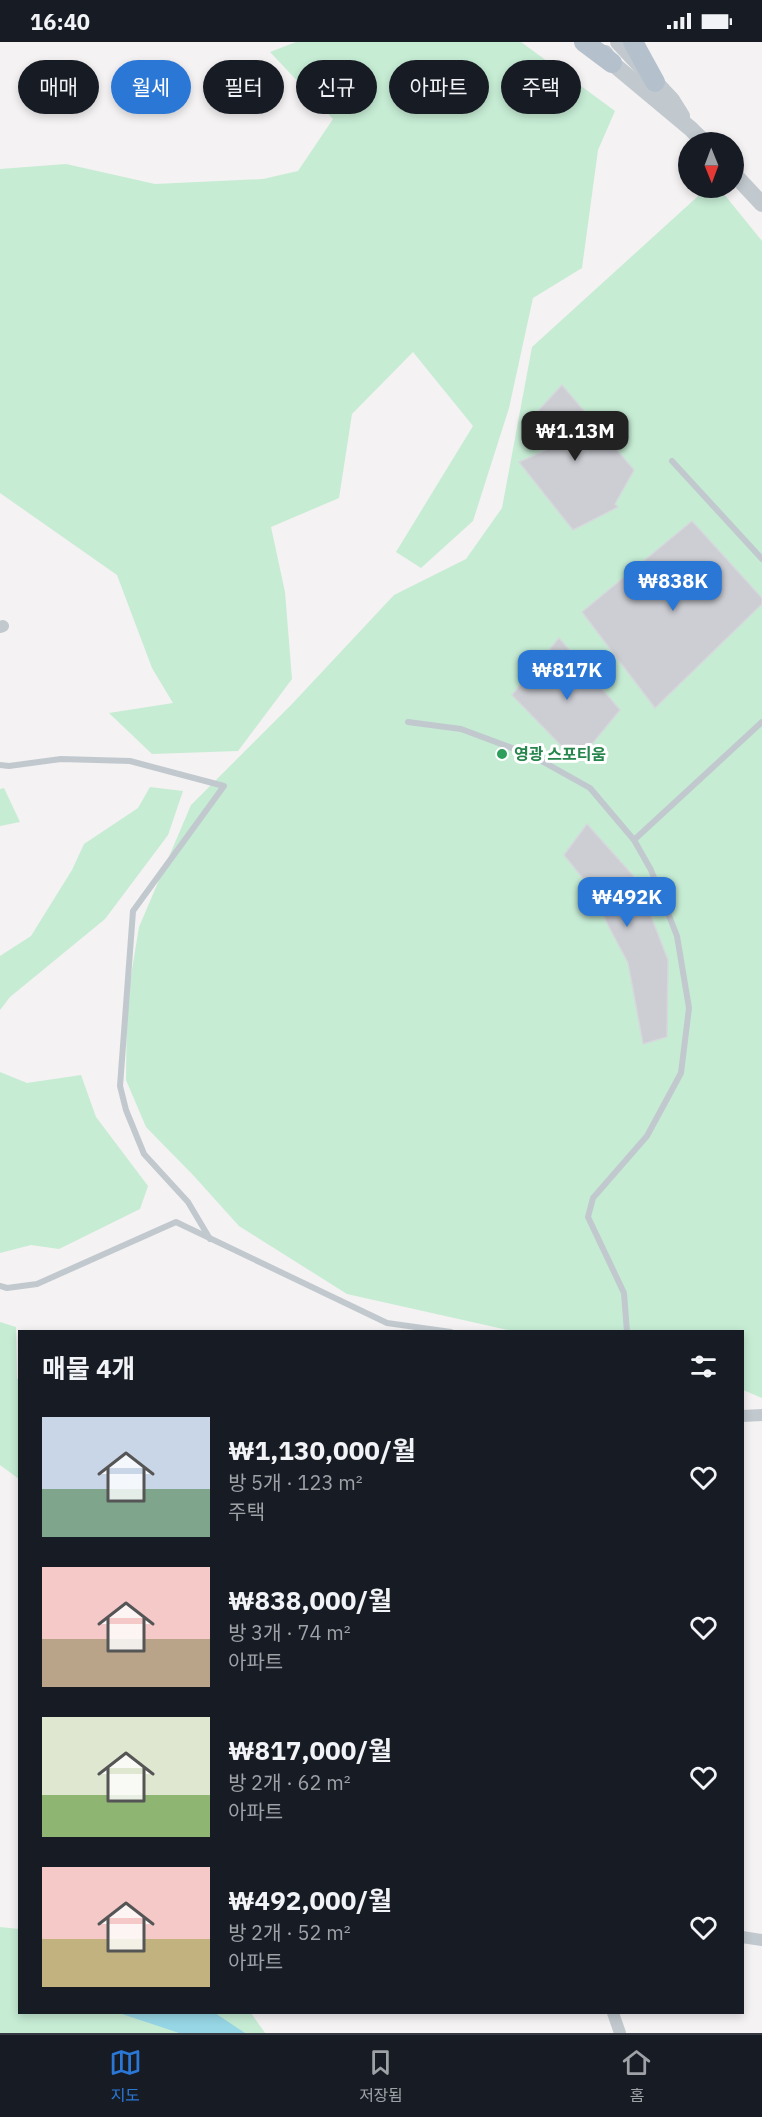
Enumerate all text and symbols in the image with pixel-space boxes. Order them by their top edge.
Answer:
text: 16:40 [30,7,90,36]
chip: 매매 [18,60,99,114]
chip: 월세 [111,60,191,114]
chip: 필터 [203,60,284,114]
chip: 신규 [296,60,377,114]
chip: 아파트 [389,60,489,114]
chip: 주택 [501,60,581,114]
north arrow [678,132,744,198]
map controls [678,132,744,198]
pin: ₩1.13M [526,411,624,462]
text: ₩1.13M [535,417,615,444]
pin: ₩838K [631,561,715,612]
text: ₩838K [638,567,708,594]
pin: ₩817K [525,650,609,701]
text: ₩817K [532,656,602,683]
place label: 영광 스포티움 [514,744,606,764]
marker: 영광 스포티움 [495,747,509,761]
pin: ₩492K [585,877,669,928]
text: ₩492K [592,883,662,910]
icon: filters [687,1350,720,1383]
text: 매물 4개 [42,1351,136,1385]
text: ₩1,130,000/월 [228,1433,416,1467]
icon: home [90,1441,162,1513]
icon: heart [687,1461,720,1494]
text: 방 5개 · 123 m² [228,1469,363,1496]
text: 주택 [228,1498,265,1525]
text: ₩838,000/월 [228,1583,392,1617]
icon: home [90,1591,162,1663]
icon: heart [687,1611,720,1644]
text: 방 3개 · 74 m² [228,1619,351,1646]
text: 아파트 [228,1648,283,1675]
text: ₩817,000/월 [228,1733,392,1767]
icon: home [90,1741,162,1813]
icon: heart [687,1761,720,1794]
text: 방 2개 · 62 m² [228,1769,351,1796]
text: 아파트 [228,1798,283,1825]
text: ₩492,000/월 [228,1883,392,1917]
icon: home [90,1891,162,1963]
icon: heart [687,1911,720,1944]
text: 방 2개 · 52 m² [228,1919,351,1946]
text: 아파트 [228,1948,283,1975]
tab: 지도 [109,2046,142,2106]
tab: 저장됨 [359,2046,403,2106]
tab: 홈 [620,2046,653,2106]

